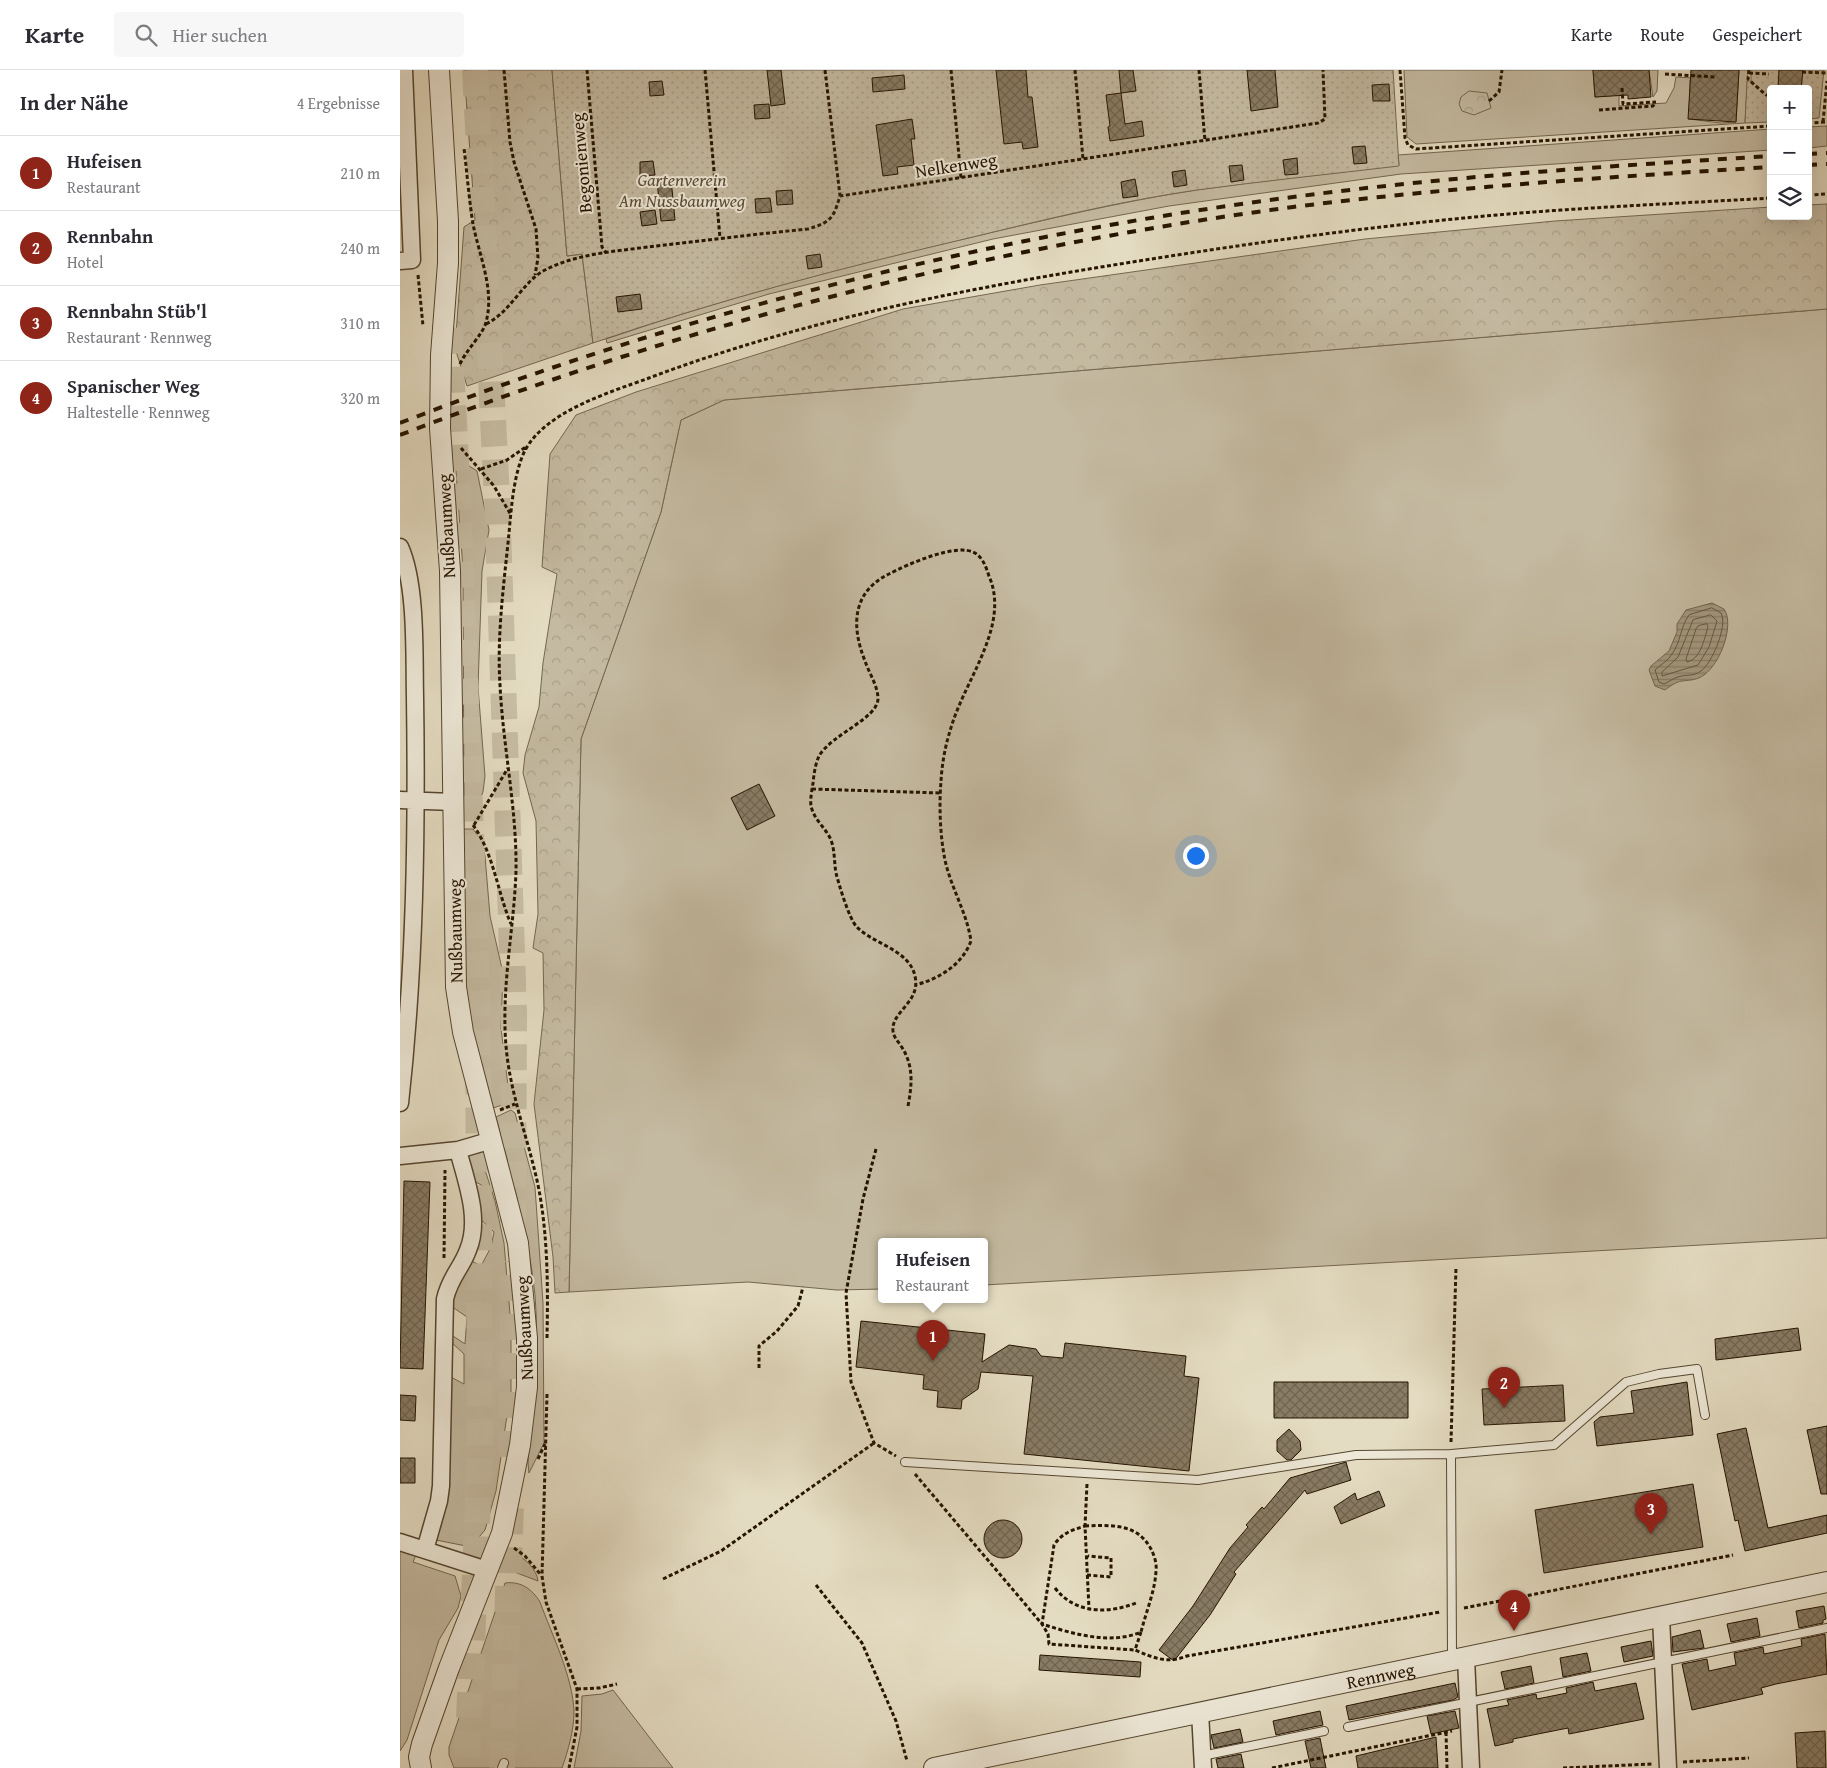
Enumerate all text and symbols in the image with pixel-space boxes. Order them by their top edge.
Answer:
search box [114,12,464,57]
text: Karte [25,17,84,52]
icon: search [132,21,160,49]
text: Hier suchen [172,21,267,49]
text: Karte [1571,21,1612,48]
text: Route [1640,21,1685,48]
text: Gespeichert [1713,21,1802,48]
map controls [1767,85,1812,220]
button: + [1767,85,1812,130]
text: In der Nähe [20,87,128,118]
text: 4 Ergebnisse [297,91,380,115]
street label: Begonienweg [563,112,599,214]
button: − [1767,130,1812,175]
street label: Nelkenweg [913,145,999,185]
text: Hufeisen [67,147,142,175]
text: 1 [32,161,40,185]
text: 210 m [340,161,380,185]
park label: Gartenverein Am Nussbaumweg [618,166,745,214]
text: Restaurant [67,175,141,199]
button: layers [1767,175,1812,220]
text: Rennbahn [67,222,153,250]
text: 2 [32,236,40,260]
text: 240 m [340,236,380,260]
text: Hotel [67,250,103,274]
text: Rennbahn Stüb'l [67,297,207,325]
text: 3 [32,311,40,335]
text: 310 m [340,311,380,335]
text: Restaurant · Rennweg [67,325,211,349]
text: Spanischer Weg [67,372,200,400]
text: 4 [32,386,40,410]
text: 320 m [340,386,380,410]
text: Haltestelle · Rennweg [67,400,210,424]
street label: Nußbaumweg [430,473,462,579]
your location [1183,843,1209,869]
street label: Nußbaumweg [441,879,469,983]
popup [878,1238,988,1303]
text: Hufeisen [896,1245,970,1273]
text: Restaurant [896,1273,969,1297]
street label: Nußbaumweg [508,1275,540,1381]
pin: 1 [917,1320,949,1361]
pin: 2 [1488,1367,1520,1408]
pin: 3 [1635,1493,1667,1534]
pin: 4 [1498,1590,1530,1631]
street label: Rennweg [1344,1655,1417,1695]

